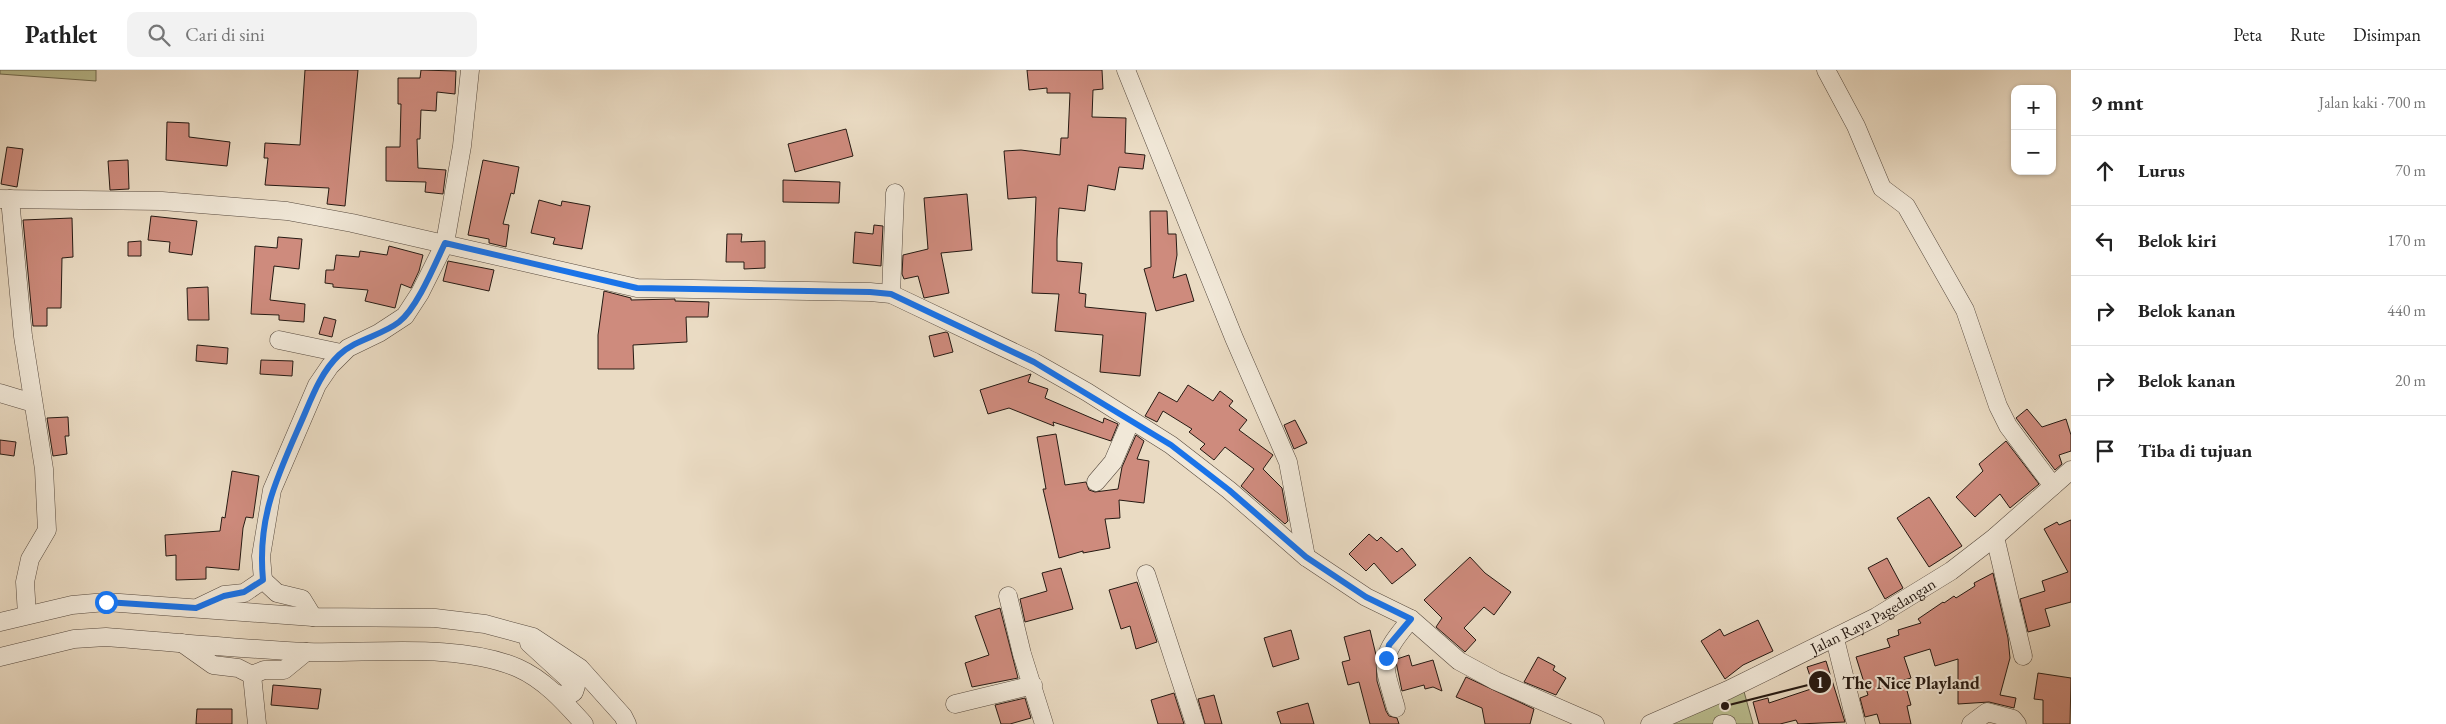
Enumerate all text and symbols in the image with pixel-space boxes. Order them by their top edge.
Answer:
search box [127,12,477,57]
text: Pathlet [25,19,97,50]
icon: search [145,21,173,49]
text: Cari di sini [185,22,265,47]
text: Peta [2233,23,2262,46]
text: Rute [2290,23,2325,46]
text: Disimpan [2353,23,2421,46]
map controls [2011,85,2056,175]
button: + [2011,85,2056,130]
text: 9 mnt [2091,89,2143,116]
text: Jalan kaki · 700 m [2319,92,2426,113]
button: − [2011,130,2056,175]
icon: ahead [2091,157,2119,185]
text: Lurus [2138,158,2185,183]
text: 70 m [2395,160,2426,181]
icon: left [2091,227,2119,255]
text: Belok kiri [2138,228,2217,253]
text: 170 m [2387,230,2426,251]
icon: right [2091,297,2119,325]
text: Belok kanan [2138,298,2236,323]
text: 440 m [2387,300,2426,321]
icon: right [2091,367,2119,395]
text: Belok kanan [2138,368,2236,393]
text: 20 m [2395,370,2426,391]
icon: arrive [2091,437,2119,465]
text: Tiba di tujuan [2138,438,2252,463]
street label: Jalan Raya Pagedangan [1805,572,1940,659]
route start [95,591,118,614]
route end [1375,647,1398,670]
callout: The Nice Playland [1807,666,1990,699]
text: The Nice Playland [1842,671,1980,694]
text: 1 [1816,673,1824,692]

